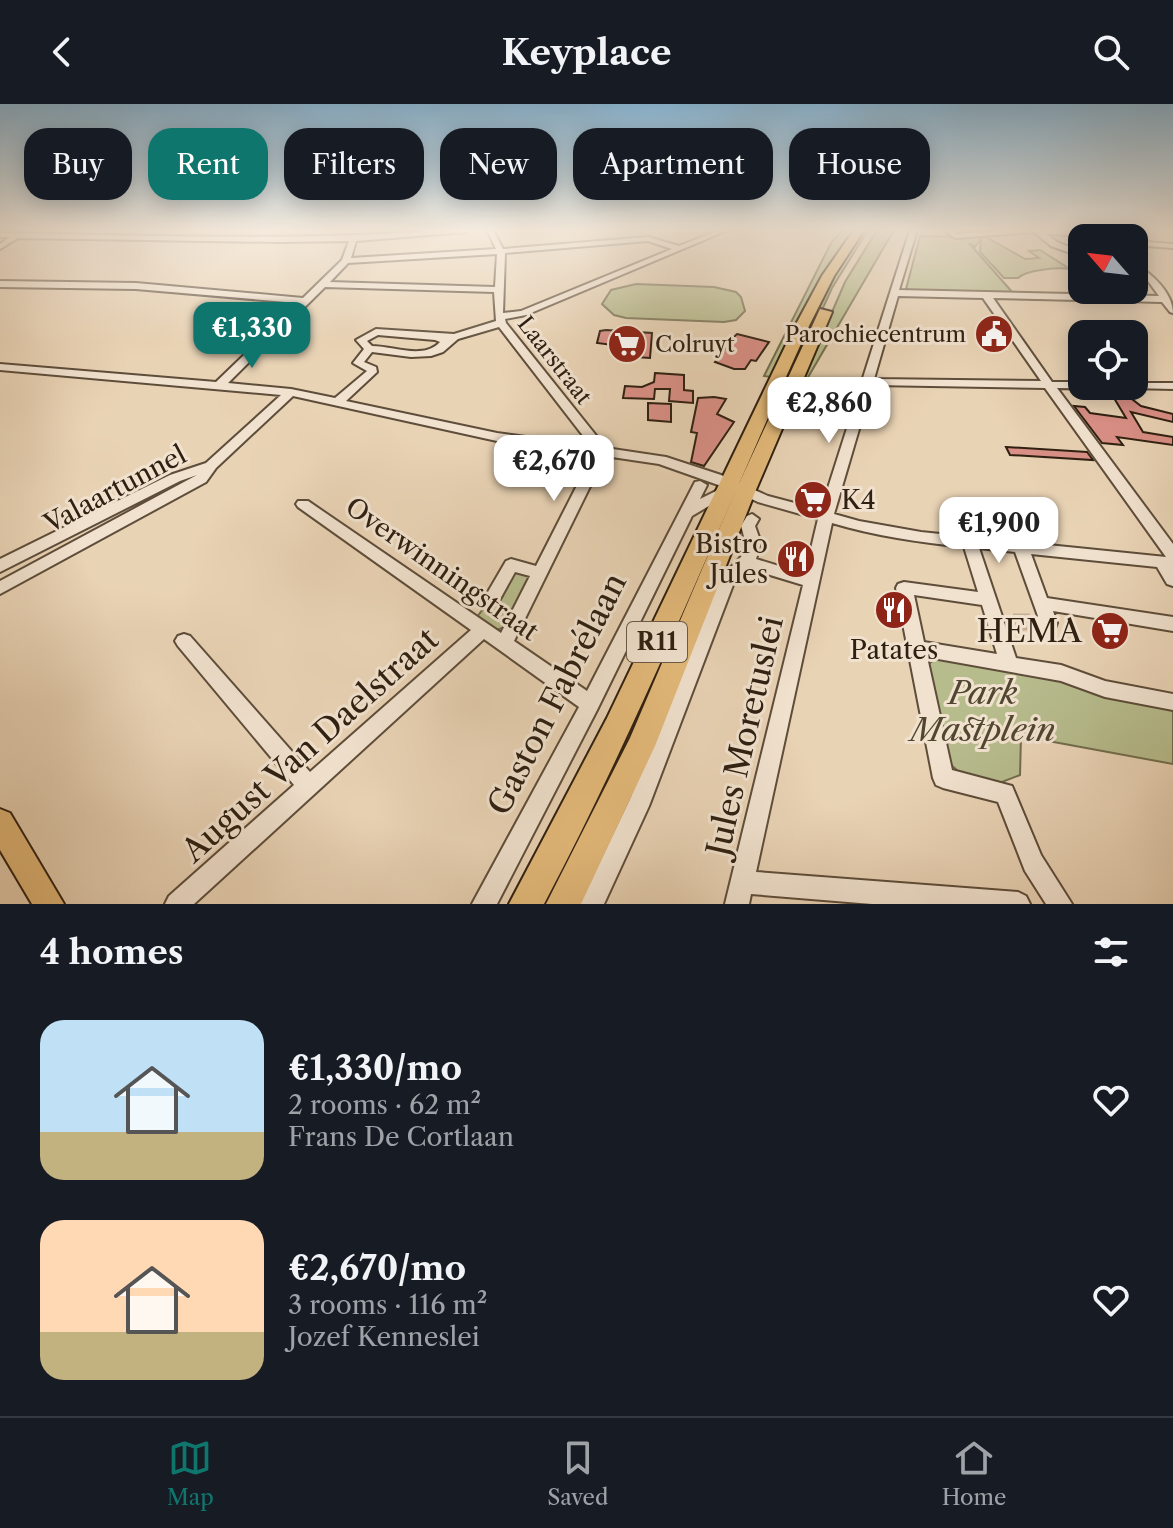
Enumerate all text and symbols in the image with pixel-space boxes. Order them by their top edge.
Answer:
icon: back [40,30,84,74]
text: Keyplace [502,30,671,74]
icon: search [1089,30,1133,74]
chip: Buy [24,128,132,200]
chip: Rent [148,128,268,200]
chip: Filters [284,128,424,200]
chip: New [440,128,557,200]
chip: Apartment [573,128,773,200]
chip: House [789,128,930,200]
north arrow [1068,224,1148,304]
map controls [1068,224,1148,400]
pin: €1,330 [187,302,317,370]
street label: Laarstraat [512,311,597,410]
text: €1,330 [211,312,293,344]
public building icon: Parochiecentrum [973,313,1015,355]
button: locate [1068,320,1148,400]
place label: Parochiecentrum [785,321,967,348]
supermarket icon: Colruyt [606,323,648,365]
place label: Colruyt [655,331,735,358]
pin: €2,860 [764,377,894,445]
text: €2,860 [785,387,873,419]
pin: €2,670 [489,435,619,503]
street label: Valaartunnel [38,438,192,540]
text: €2,670 [512,445,596,477]
supermarket icon: K4 [792,479,834,521]
place label: K4 [841,484,876,516]
street label: Overwinningstraat [339,490,545,648]
pin: €1,900 [934,497,1064,565]
text: €1,900 [957,507,1041,539]
place label: Bistro Jules [695,528,768,590]
restaurant icon: Bistro Jules [775,538,817,580]
street label: Gaston Fabrélaan [479,566,634,821]
restaurant icon: Patates [873,589,915,631]
supermarket icon: HEMA [1089,610,1131,652]
place label: HEMA [977,611,1083,650]
street label: Jules Moretuslei [697,612,791,864]
street label: August Van Daelstraat [173,619,446,871]
road number: R11 [627,622,687,662]
place label: Patates [850,634,938,666]
park label: Park Mastplein [907,673,1056,749]
icon: filters [1089,930,1133,974]
text: 4 homes [40,931,184,973]
text: €1,330/mo [288,1047,462,1089]
icon: home [104,1052,200,1148]
icon: heart [1089,1078,1133,1122]
text: 2 rooms · 62 m² [288,1089,481,1121]
text: Frans De Cortlaan [288,1121,514,1153]
text: €2,670/mo [288,1247,466,1289]
icon: home [104,1252,200,1348]
icon: heart [1089,1278,1133,1322]
text: 3 rooms · 116 m² [288,1289,487,1321]
text: Jozef Kenneslei [288,1321,480,1353]
tab: Map [167,1436,214,1511]
tab: Saved [547,1436,608,1511]
tab: Home [942,1436,1006,1511]

